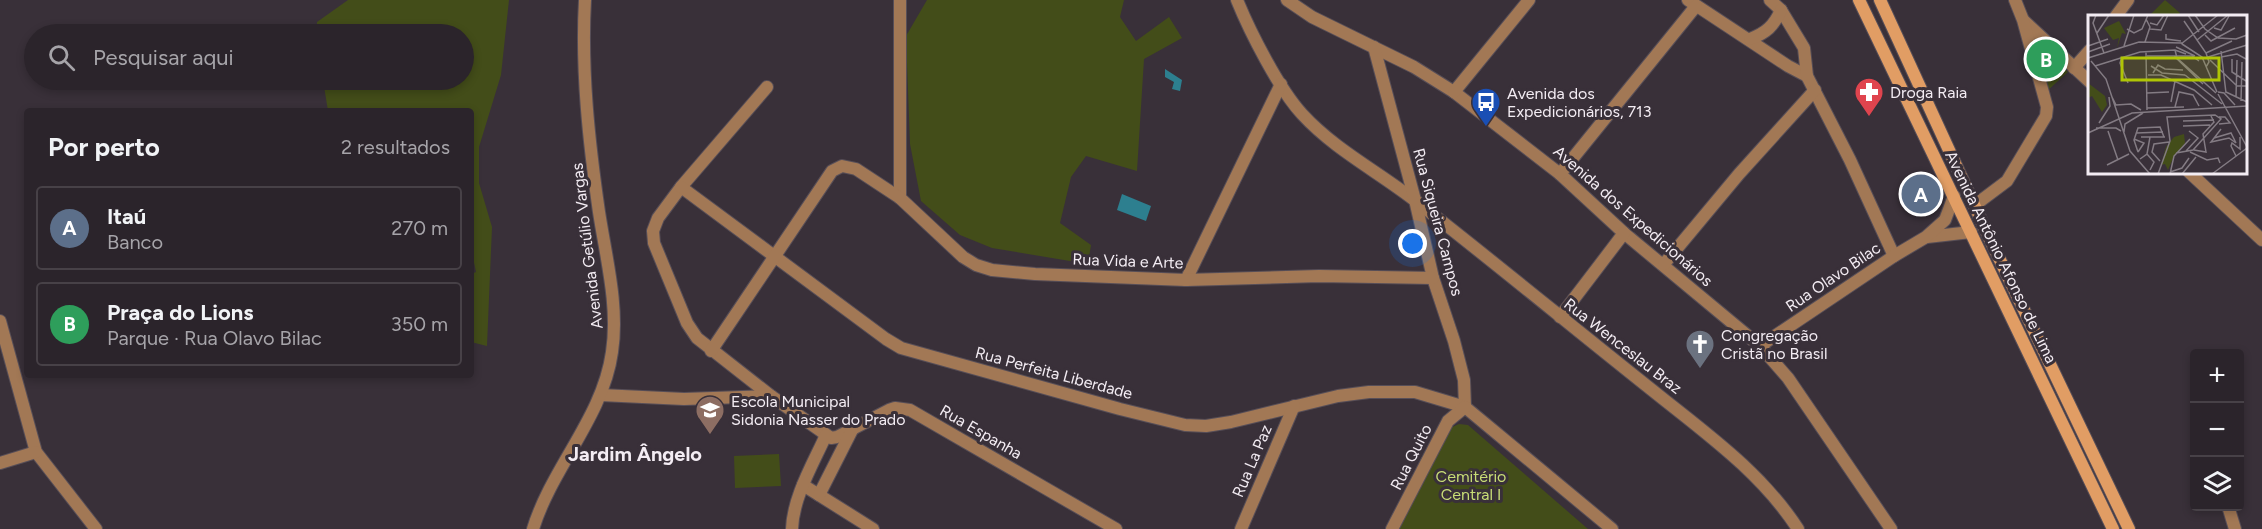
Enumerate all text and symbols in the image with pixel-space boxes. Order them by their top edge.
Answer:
inset map [2088,15,2247,174]
search box [24,24,474,90]
pin: B [2026,36,2066,82]
icon: search [45,41,78,74]
text: Pesquisar aqui [93,44,234,71]
pharmacy icon: Droga Raia [1853,76,1885,118]
place label: Droga Raia [1890,83,1967,102]
place label: Avenida dos Expedicionários, 713 [1507,84,1651,121]
bus stop icon: Avenida dos Expedicionários, 713 [1470,86,1502,128]
text: Por perto [48,131,160,163]
text: 2 resultados [341,135,450,159]
street label: Avenida dos Expedicionários [1550,142,1716,290]
street label: Rua Siqueira Campos [1409,146,1467,298]
street label: Avenida Antônio Afonso de Lima [1941,148,2061,366]
street label: Avenida Getúlio Vargas [567,162,607,330]
pin: A [1902,172,1940,216]
text: Itaú [107,203,146,230]
text: A [62,216,77,240]
text: 270 m [391,216,448,240]
your location [1398,229,1427,258]
text: Banco [107,230,163,254]
street label: Rua Olavo Bilac [1782,238,1884,316]
street label: Rua Vida e Arte [1072,250,1184,272]
street label: Rua Wenceslau Braz [1560,294,1686,398]
text: Praça do Lions [107,299,253,326]
text: B [63,312,76,336]
text: 350 m [391,312,448,336]
text: Parque · Rua Olavo Bilac [107,326,322,350]
place label: Congregação Cristã no Brasil [1721,326,1827,363]
church icon: Congregação Cristã no Brasil [1684,328,1716,370]
street label: Rua Perfeita Liberdade [973,343,1135,403]
map controls [2190,349,2244,511]
button: + [2190,349,2244,403]
place label: Escola Municipal Sidonia Nasser do Prado [731,392,906,429]
school or university icon: Escola Municipal Sidonia Nasser do Prado [694,394,726,436]
street label: Rua Espanha [937,401,1025,463]
button: − [2190,403,2244,457]
street label: Rua Quito [1386,421,1436,493]
street label: Rua La Paz [1228,422,1276,500]
district label: Jardim Ângelo [568,442,702,466]
button: layers [2190,457,2244,511]
park label: Cemitério Central I [1436,467,1506,504]

